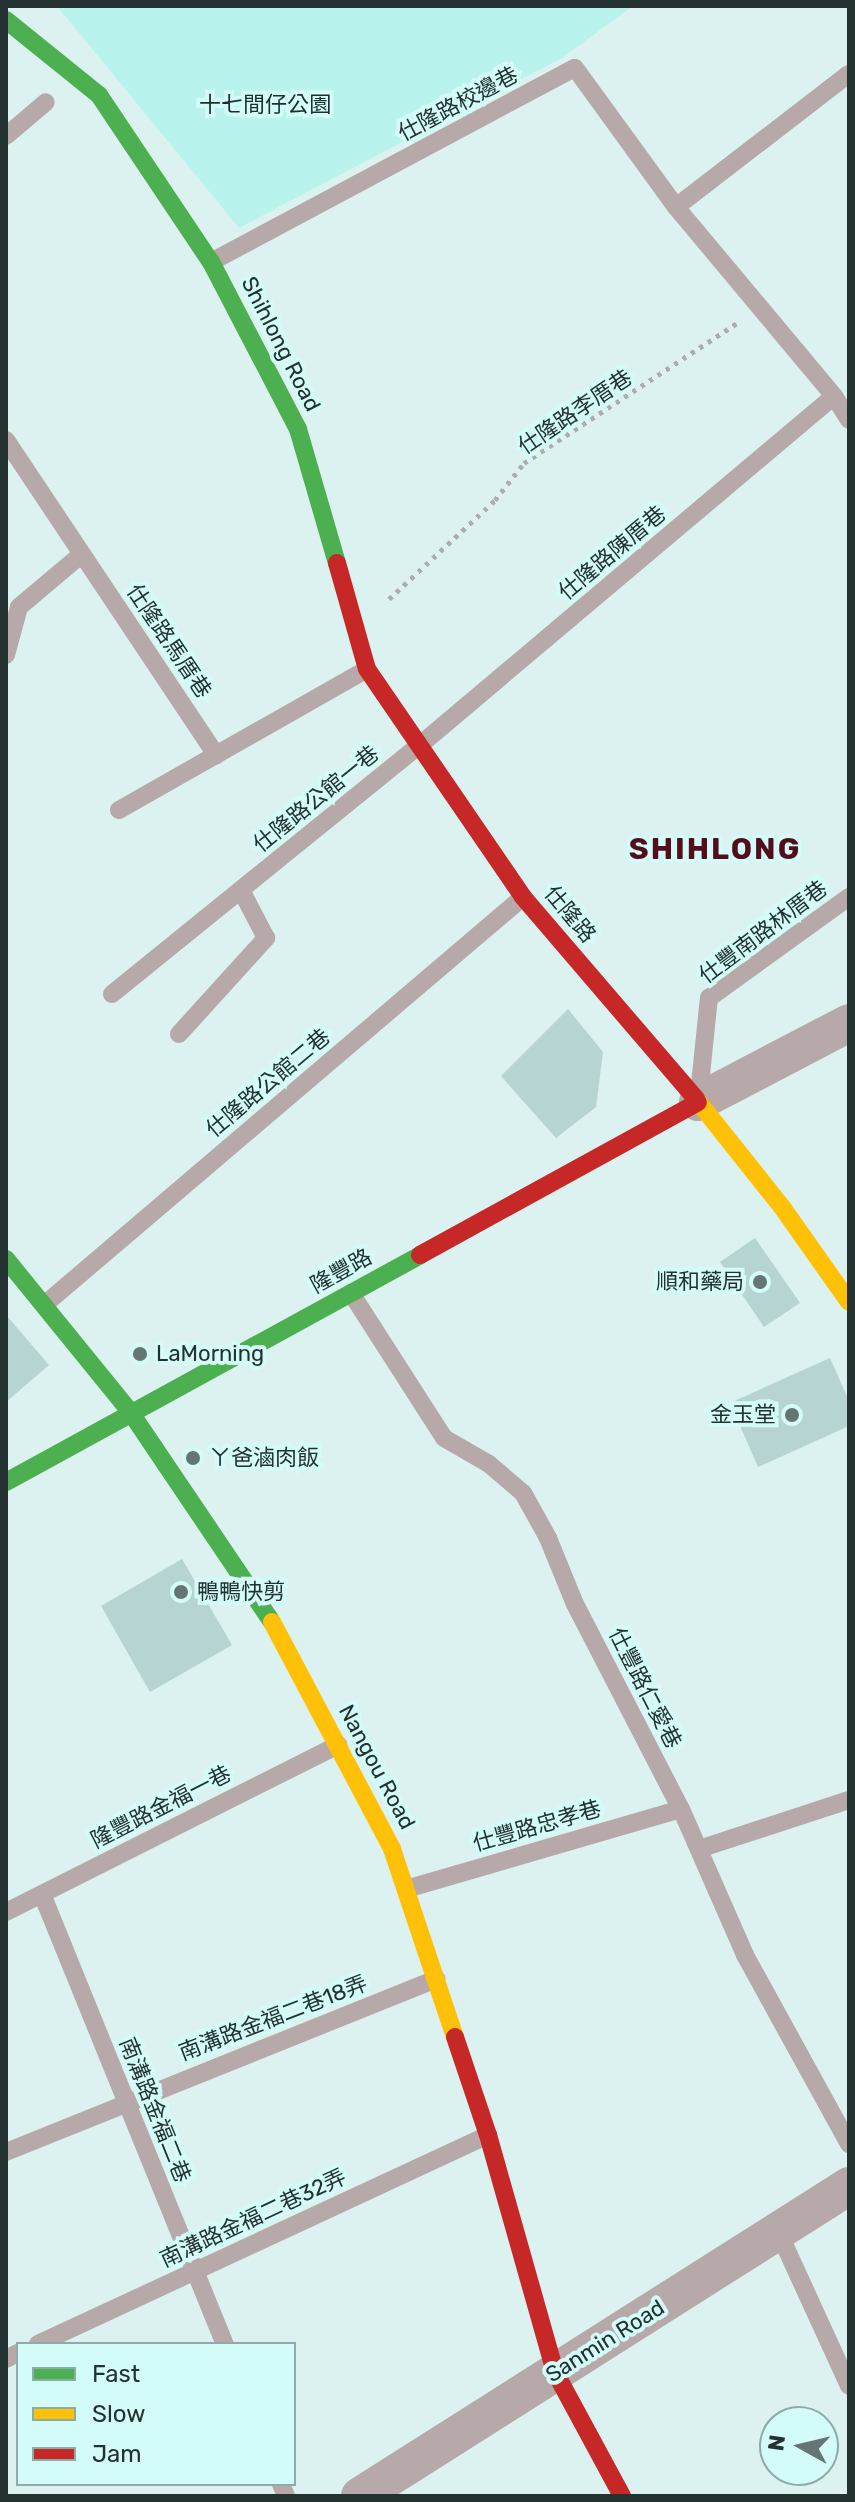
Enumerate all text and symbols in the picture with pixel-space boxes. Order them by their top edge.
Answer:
street label: 仕隆路校邊巷 [394,61,522,147]
park label: 十七間仔公園 [199,92,331,118]
street label: Shihlong Road [236,272,326,416]
street label: 仕隆路李厝巷 [513,364,637,460]
street label: 仕隆路陳厝巷 [553,500,671,606]
street label: 仕隆路馬厝巷 [121,579,217,703]
street label: 仕隆路公館一巷 [248,740,384,858]
district label: SHIHLONG [629,831,801,867]
street label: 仕豐南路林厝巷 [694,875,832,989]
street label: 仕隆路 [539,880,601,948]
street label: 仕隆路公館二巷 [201,1023,335,1143]
street label: 隆豐路 [306,1243,376,1299]
place label: 順和藥局 [656,1269,744,1295]
marker: 順和藥局 [751,1273,769,1291]
place label: LaMorning [156,1341,264,1367]
marker: LaMorning [131,1345,149,1363]
place label: 金玉堂 [710,1402,776,1428]
marker: 金玉堂 [783,1406,801,1424]
place label: ㄚ爸滷肉飯 [209,1445,319,1471]
marker: ㄚ爸滷肉飯 [184,1449,202,1467]
place label: 鴨鴨快剪 [197,1579,285,1605]
marker: 鴨鴨快剪 [172,1583,190,1601]
street label: 仕豐路仁愛巷 [603,1623,687,1753]
street label: Nangou Road [333,1700,421,1834]
street label: 隆豐路金福一巷 [86,1760,236,1854]
street label: 仕豐路忠孝巷 [470,1795,604,1857]
street label: 南溝路金福二巷18弄 [175,1970,371,2066]
street label: 南溝路金福二巷 [114,2034,196,2186]
street label: 南溝路金福二巷32弄 [156,2163,350,2273]
street label: Sanmin Road [541,2294,669,2388]
legend [16,2342,296,2486]
text: Fast [92,2360,140,2388]
text: Slow [92,2400,145,2428]
north arrow [759,2406,839,2486]
text: N [762,2433,791,2453]
text: Jam [92,2440,142,2468]

